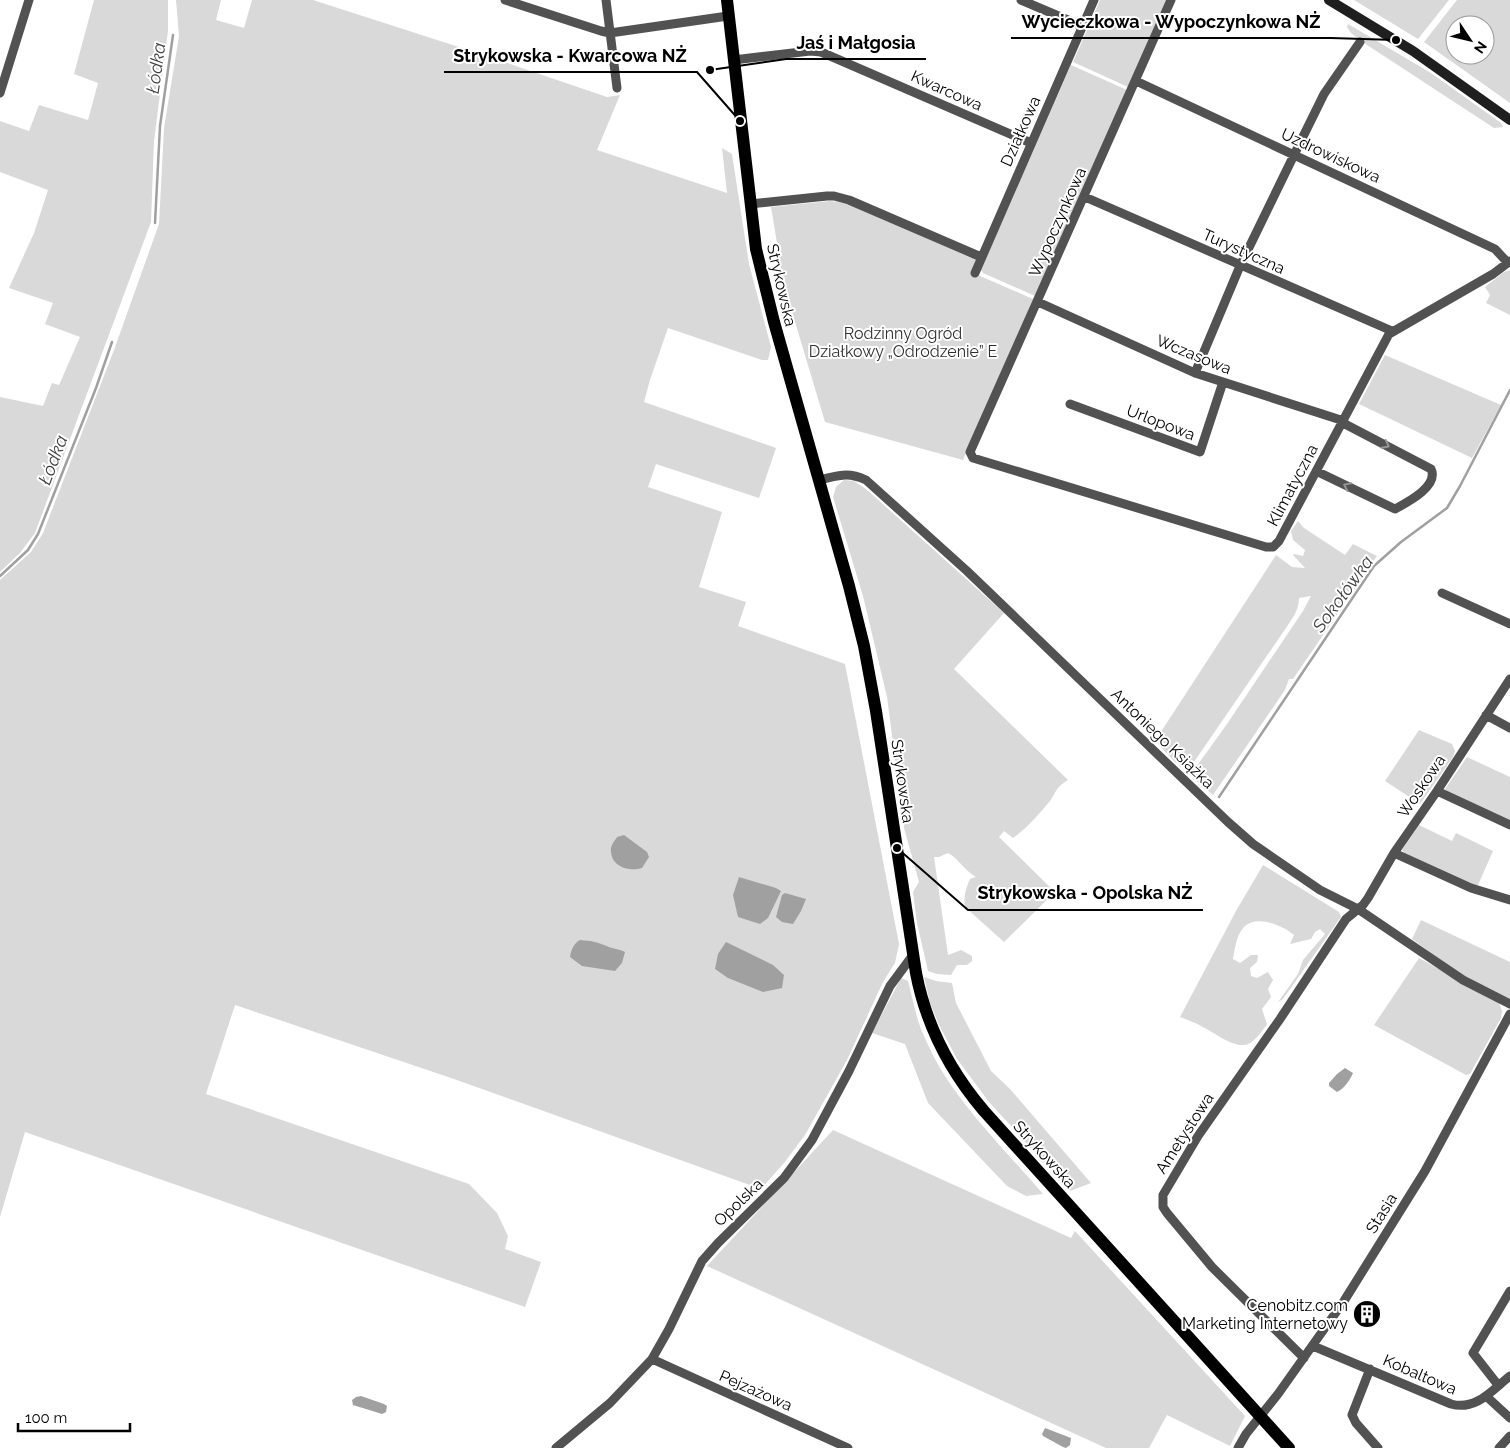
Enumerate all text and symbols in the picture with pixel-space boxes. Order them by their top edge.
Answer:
callout: Wycieczkowa - Wypoczynkowa NŻ [1011,5,1331,38]
text: Wycieczkowa - Wypoczynkowa NŻ [1021,11,1321,32]
north arrow [1445,15,1495,65]
callout: Jaś i Małgosia [786,26,926,59]
text: Jaś i Małgosia [796,32,916,53]
text: N [1471,38,1490,56]
callout: Strykowska - Kwarcowa NŻ [444,39,697,72]
water label: Łódka [142,41,169,95]
text: Strykowska - Kwarcowa NŻ [453,45,687,66]
street label: Kwarcowa [908,66,985,115]
street label: Działkowa [997,93,1044,169]
street label: Uzdrowiskowa [1278,124,1383,187]
street label: Wypoczynkowa [1025,164,1090,280]
street label: Turystyczna [1200,225,1288,278]
street label: Strykowska [763,242,800,328]
park label: Rodzinny Ogród Działkowy „Odrodzenie” E [809,324,997,361]
street label: Wczasowa [1153,331,1234,378]
street label: Urlopowa [1124,401,1198,444]
water label: Łódka [34,432,72,487]
one-way arrow [1381,439,1390,449]
street label: Klimatyczna [1263,441,1322,529]
one-way arrow [1343,482,1352,492]
water label: Sokołówka [1307,551,1378,637]
street label: Antoniego Książka [1107,684,1218,792]
street label: Strykowska [887,738,918,824]
street label: Woskowa [1393,751,1449,821]
callout: Strykowska - Opolska NŻ [968,877,1203,910]
text: Strykowska - Opolska NŻ [977,882,1193,903]
street label: Ametystowa [1151,1089,1218,1177]
street label: Strykowska [1009,1117,1080,1192]
street label: Opolska [710,1174,767,1230]
street label: Stasia [1362,1190,1401,1237]
place label: Cenobitz.com Marketing Internetowy [1182,1296,1348,1333]
building icon: Cenobitz.com Marketing Internetowy [1352,1299,1382,1329]
street label: Kobaltowa [1380,1350,1460,1398]
street label: Pejzażowa [716,1366,795,1415]
scale bar [18,1400,130,1432]
text: 100 m [25,1409,67,1427]

